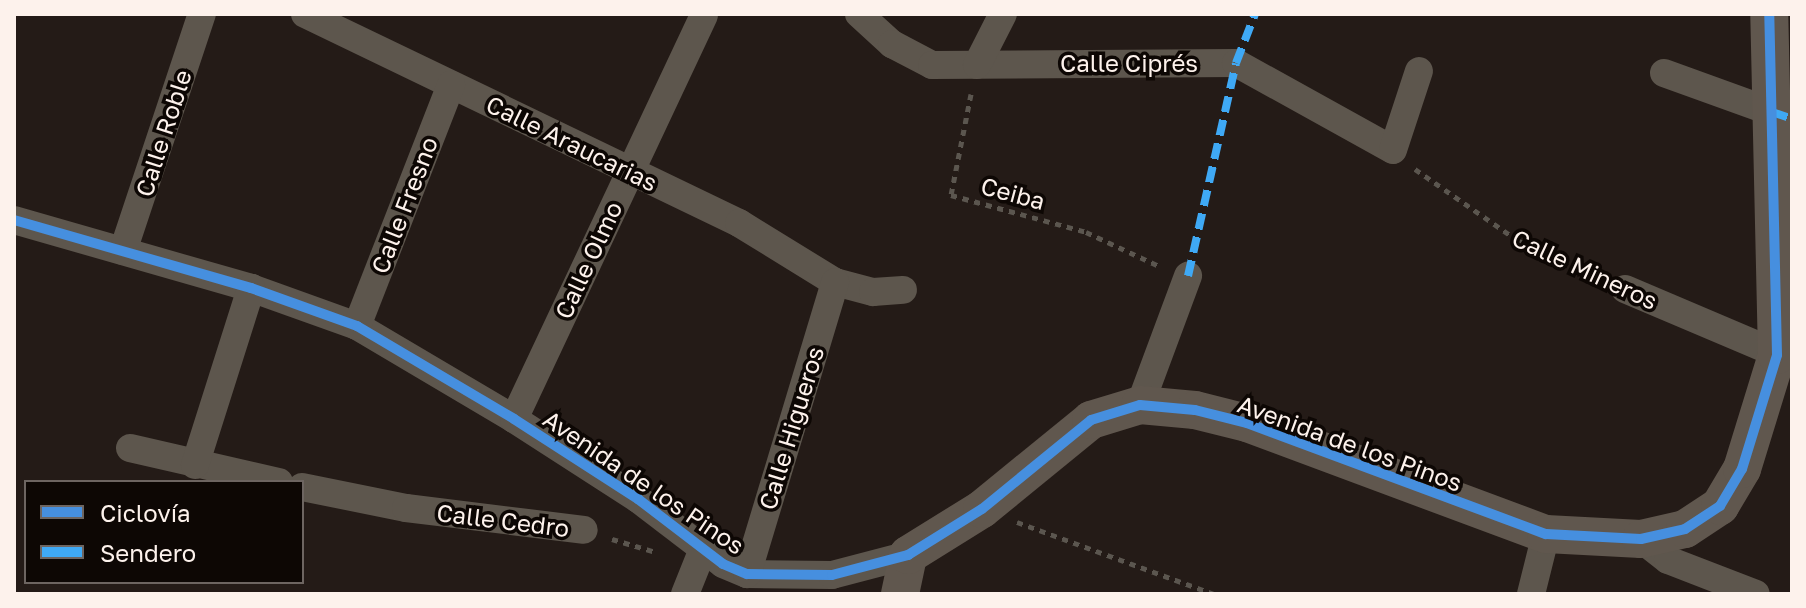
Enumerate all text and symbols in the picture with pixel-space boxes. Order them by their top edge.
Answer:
street label: Calle Ciprés [1060,49,1198,77]
street label: Calle Roble [129,66,197,200]
street label: Calle Araucarias [482,89,662,197]
street label: Calle Fresno [365,133,443,277]
street label: Ceiba [978,171,1048,215]
street label: Calle Olmo [548,197,628,323]
street label: Calle Mineros [1508,223,1662,315]
street label: Calle Higueros [753,343,829,513]
street label: Avenida de los Pinos [1234,389,1466,497]
street label: Avenida de los Pinos [538,404,750,560]
legend [24,480,304,584]
text: Ciclovía [100,498,191,527]
street label: Calle Cedro [435,498,571,542]
text: Sendero [100,538,196,567]

